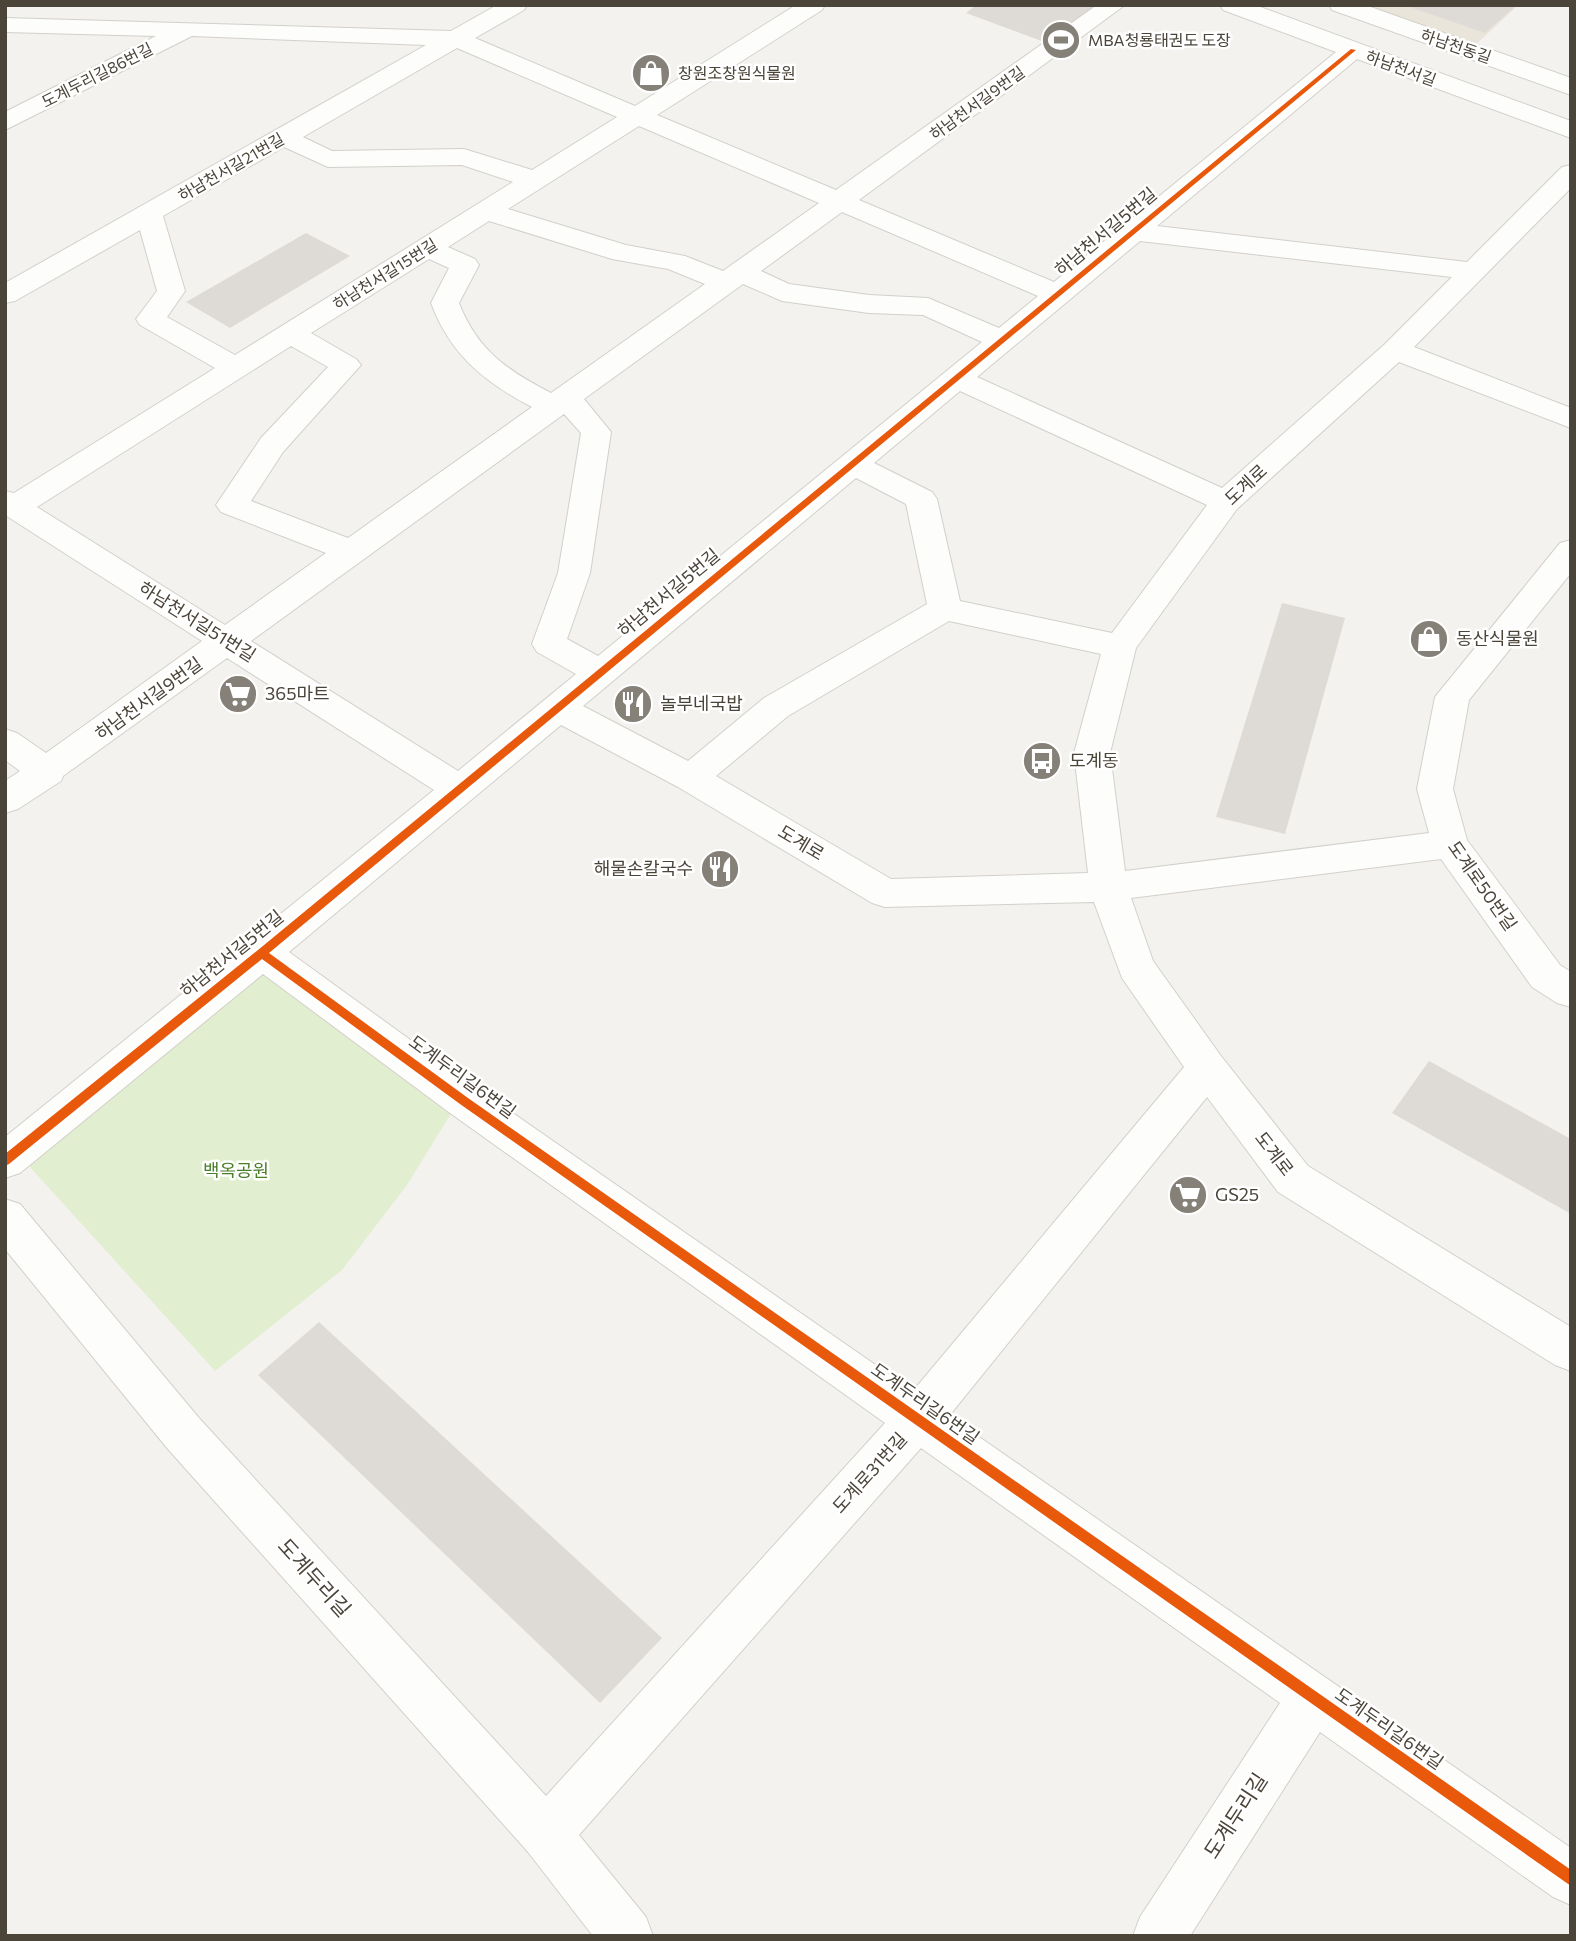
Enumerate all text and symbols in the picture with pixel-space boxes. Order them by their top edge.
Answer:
sports icon: MBA청룡태권도 도장 [1040,19,1082,61]
street label: 하남천동길 [1418,25,1494,66]
place label: MBA청룡태권도 도장 [1088,30,1231,49]
street label: 도계두리길86번길 [38,38,156,111]
street label: 하남천서길 [1363,46,1439,89]
shop icon: 창원조창원식물원 [630,52,672,94]
street label: 하남천서길9번길 [926,62,1028,143]
place label: 창원조창원식물원 [678,63,796,82]
street label: 하남천서길21번길 [175,129,287,204]
street label: 하남천서길5번길 [1050,182,1161,280]
street label: 하남천서길15번길 [329,234,440,313]
street label: 도계로 [1220,459,1271,509]
street label: 하남천서길5번길 [613,543,724,641]
street label: 하남천서길51번길 [135,576,260,666]
shop icon: 동산식물원 [1408,618,1450,660]
place label: 동산식물원 [1456,627,1539,649]
street label: 하남천서길9번길 [91,652,206,744]
supermarket icon: 365마트 [217,673,259,715]
place label: 365마트 [265,682,330,704]
restaurant icon: 놀부네국밥 [612,683,654,725]
place label: 놀부네국밥 [660,692,743,714]
bus stop icon: 도계동 [1021,740,1063,782]
place label: 도계동 [1069,749,1119,771]
street label: 도계로 [775,820,828,864]
street label: 도계로50번길 [1444,836,1522,935]
restaurant icon: 해물손칼국수 [699,848,741,890]
place label: 해물손칼국수 [594,857,693,879]
street label: 하남천서길5번길 [175,905,287,1002]
street label: 도계두리길6번길 [405,1030,520,1122]
street label: 도계로 [1251,1127,1299,1180]
park label: 백옥공원 [203,1159,269,1181]
supermarket icon: GS25 [1167,1174,1209,1216]
place label: GS25 [1215,1183,1259,1205]
street label: 도계두리길6번길 [867,1358,984,1449]
street label: 도계로31번길 [827,1428,911,1517]
street label: 도계두리길 [274,1533,357,1621]
street label: 도계두리길6번길 [1331,1683,1448,1774]
street label: 도계두리길 [1198,1768,1272,1863]

